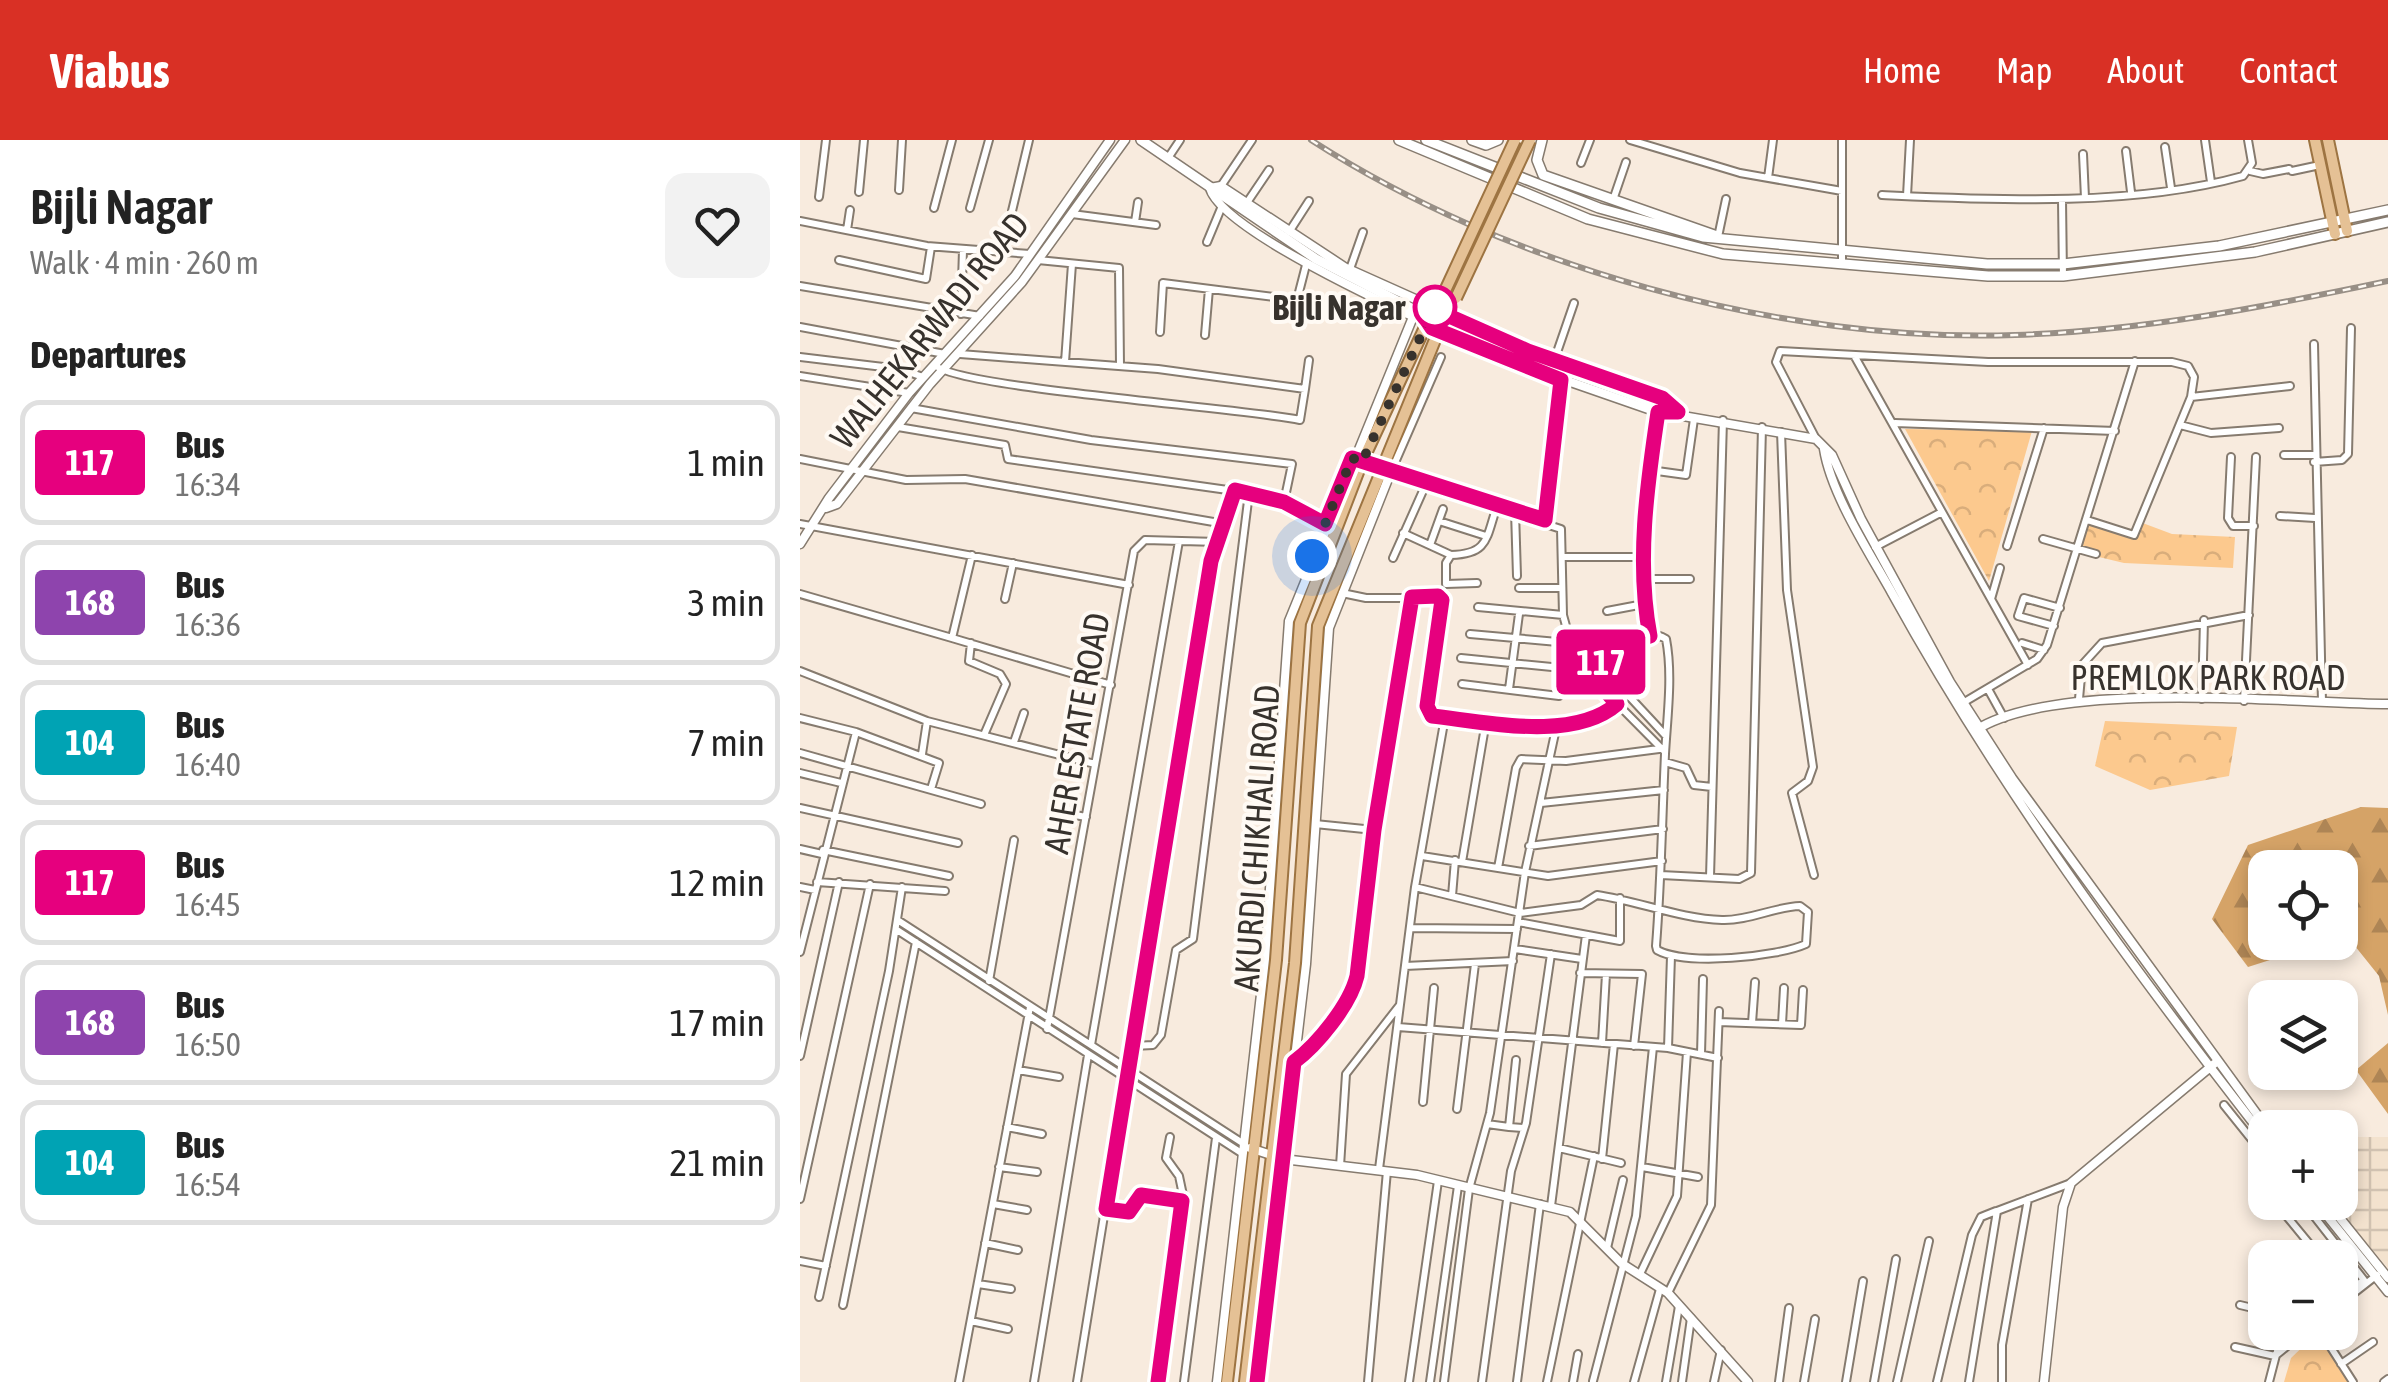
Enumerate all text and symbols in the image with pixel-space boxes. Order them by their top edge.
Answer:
text: Viabus [50,43,170,98]
text: Home [1863,50,1941,90]
text: Map [1996,50,2052,90]
text: About [2107,50,2184,90]
text: Contact [2239,50,2338,90]
button: heart [665,173,770,278]
text: Bijli Nagar [30,179,212,234]
street label: WALHEKARWADI ROAD [822,204,1036,456]
text: Walk · 4 min · 260 m [30,244,259,281]
marker: Bijli Nagar [1414,286,1456,328]
place label: Bijli Nagar [1272,287,1406,327]
text: Departures [30,333,186,376]
text: Bus [175,423,225,466]
text: 1 min [687,441,765,484]
text: 117 [65,442,115,482]
text: 16:34 [175,466,241,503]
your location [1287,531,1337,581]
text: Bus [175,563,225,606]
text: 3 min [687,581,765,624]
text: 168 [65,582,115,622]
text: 16:36 [175,606,241,643]
street label: AHER ESTATE ROAD [1035,610,1117,856]
line badge: 117 [1544,630,1658,694]
text: 117 [1576,642,1626,682]
street label: PREMLOK PARK ROAD [2071,657,2345,697]
street label: AKURDI CHIKHALI ROAD [1225,683,1287,993]
text: Bus [175,703,225,746]
text: 7 min [687,721,765,764]
text: 104 [65,722,115,762]
text: 16:40 [175,746,241,783]
text: Bus [175,843,225,886]
map controls [2248,850,2358,1350]
button: locate [2248,850,2358,960]
text: 12 min [670,861,765,904]
text: 117 [65,862,115,902]
text: 16:45 [175,886,241,923]
button: layers [2248,980,2358,1090]
text: Bus [175,983,225,1026]
text: 17 min [670,1001,765,1044]
text: 168 [65,1002,115,1042]
text: 16:50 [175,1026,241,1063]
button: + [2248,1110,2358,1220]
text: Bus [175,1123,225,1166]
text: 21 min [670,1141,765,1184]
text: 104 [65,1142,115,1182]
text: 16:54 [175,1166,241,1203]
button: − [2248,1240,2358,1350]

